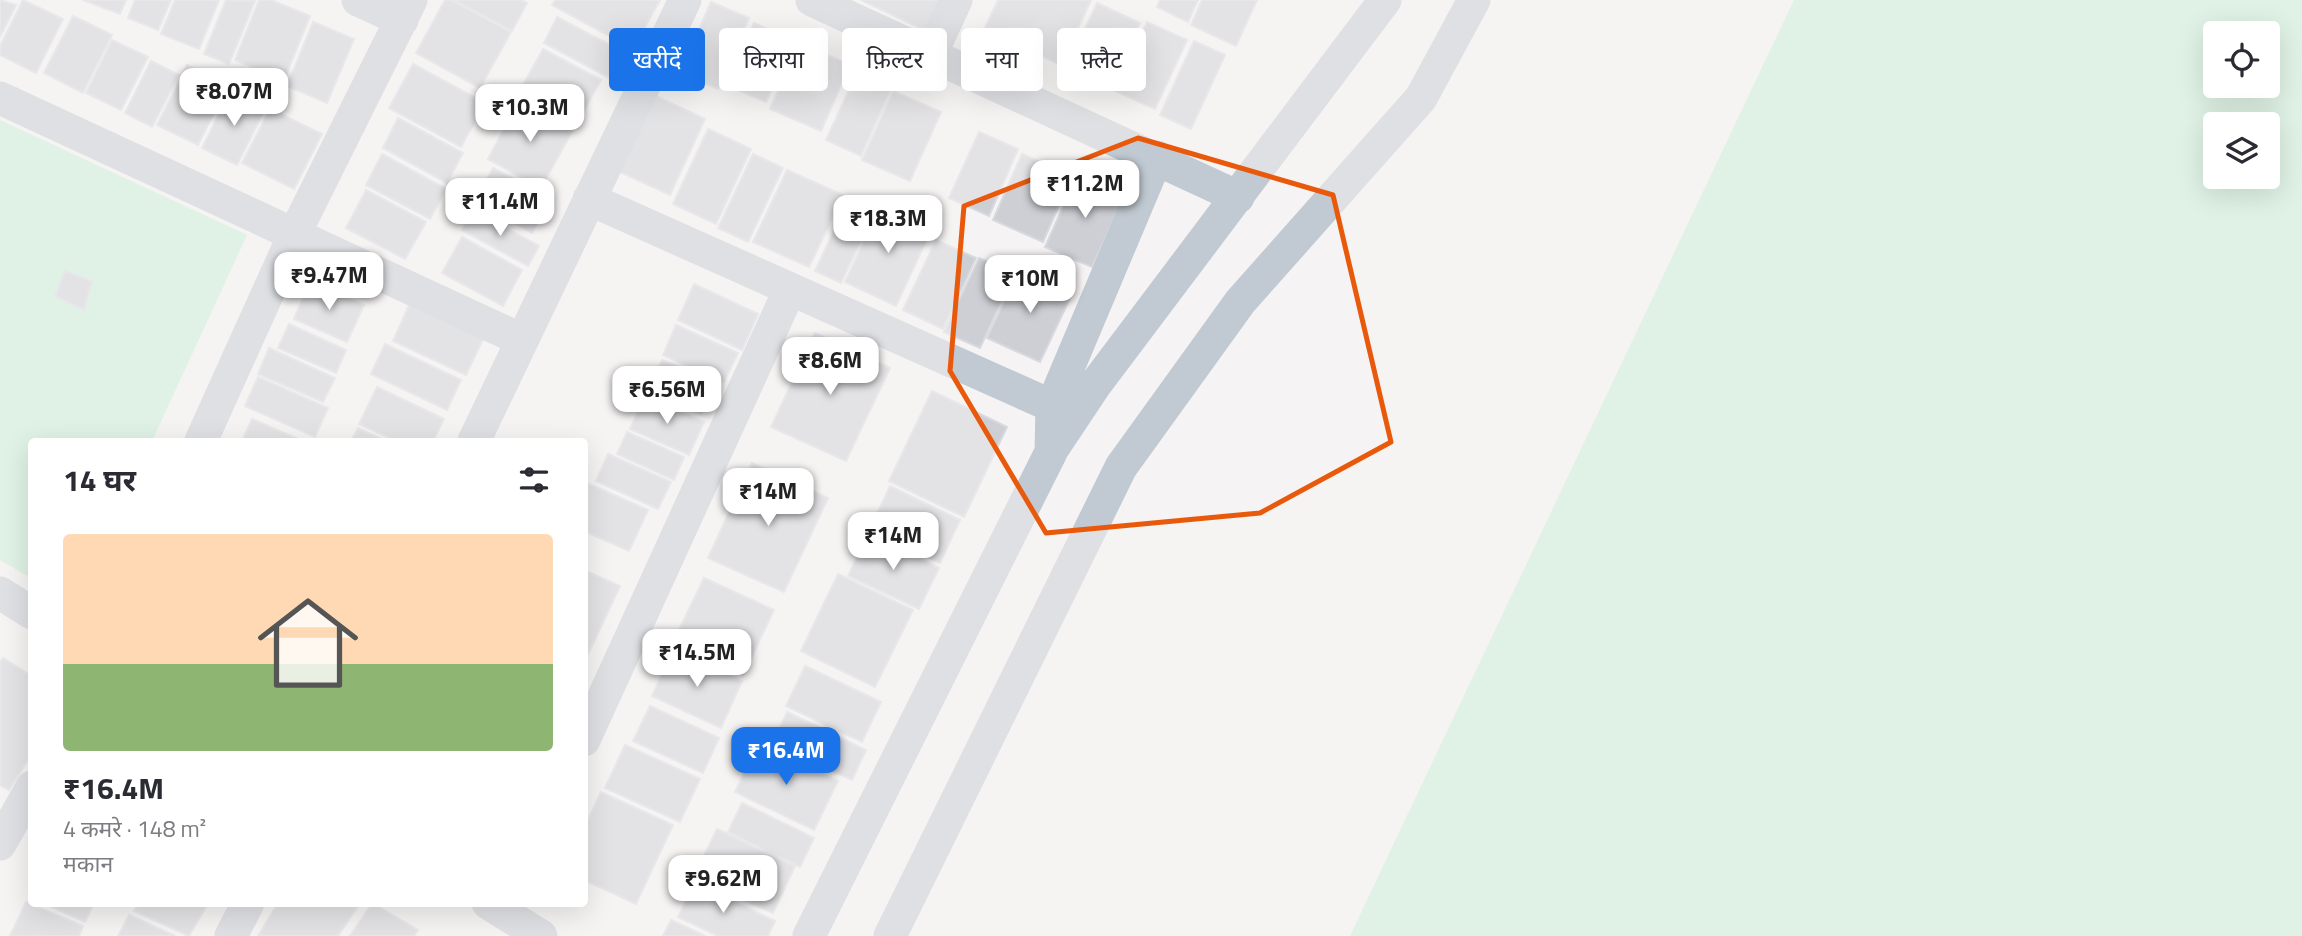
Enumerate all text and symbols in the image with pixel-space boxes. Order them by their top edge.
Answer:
map controls [2203,21,2280,189]
button: locate [2203,21,2280,98]
chip: खरीदें [609,28,705,91]
chip: किराया [719,28,828,91]
chip: फ़िल्टर [842,28,947,91]
chip: नया [961,28,1043,91]
chip: फ़्लैट [1057,28,1146,91]
pin: ₹8.07M [177,68,291,128]
text: ₹8.07M [195,73,273,108]
pin: ₹10.3M [473,85,587,144]
text: ₹10.3M [491,89,569,124]
button: layers [2203,112,2280,189]
pin: ₹11.2M [1028,160,1142,220]
text: ₹11.2M [1046,165,1124,200]
pin: ₹11.4M [443,178,557,238]
text: ₹11.4M [461,183,539,218]
pin: ₹18.3M [831,196,945,255]
text: ₹18.3M [849,200,927,235]
pin: ₹9.47M [272,252,386,312]
pin: ₹10M [989,256,1071,315]
text: ₹9.47M [290,257,368,292]
text: ₹10M [1001,260,1059,295]
pin: ₹8.6M [781,338,879,397]
text: ₹8.6M [798,342,862,377]
pin: ₹6.56M [610,366,724,426]
text: ₹6.56M [628,371,706,406]
text: 14 घर [63,457,136,503]
icon: filters [515,461,553,499]
pin: ₹14M [727,468,809,528]
text: ₹14M [739,473,797,508]
pin: ₹14M [852,512,934,572]
text: ₹14M [864,517,922,552]
icon: home [245,580,371,706]
pin: ₹14.5M [640,630,754,689]
text: ₹14.5M [658,634,736,669]
pin: ₹16.4M [729,728,843,787]
text: ₹16.4M [747,732,825,767]
text: ₹16.4M [63,765,164,811]
text: 4 कमरे · 148 m² [63,811,206,846]
text: मकान [63,846,113,881]
pin: ₹9.62M [666,856,780,915]
text: ₹9.62M [684,860,762,895]

